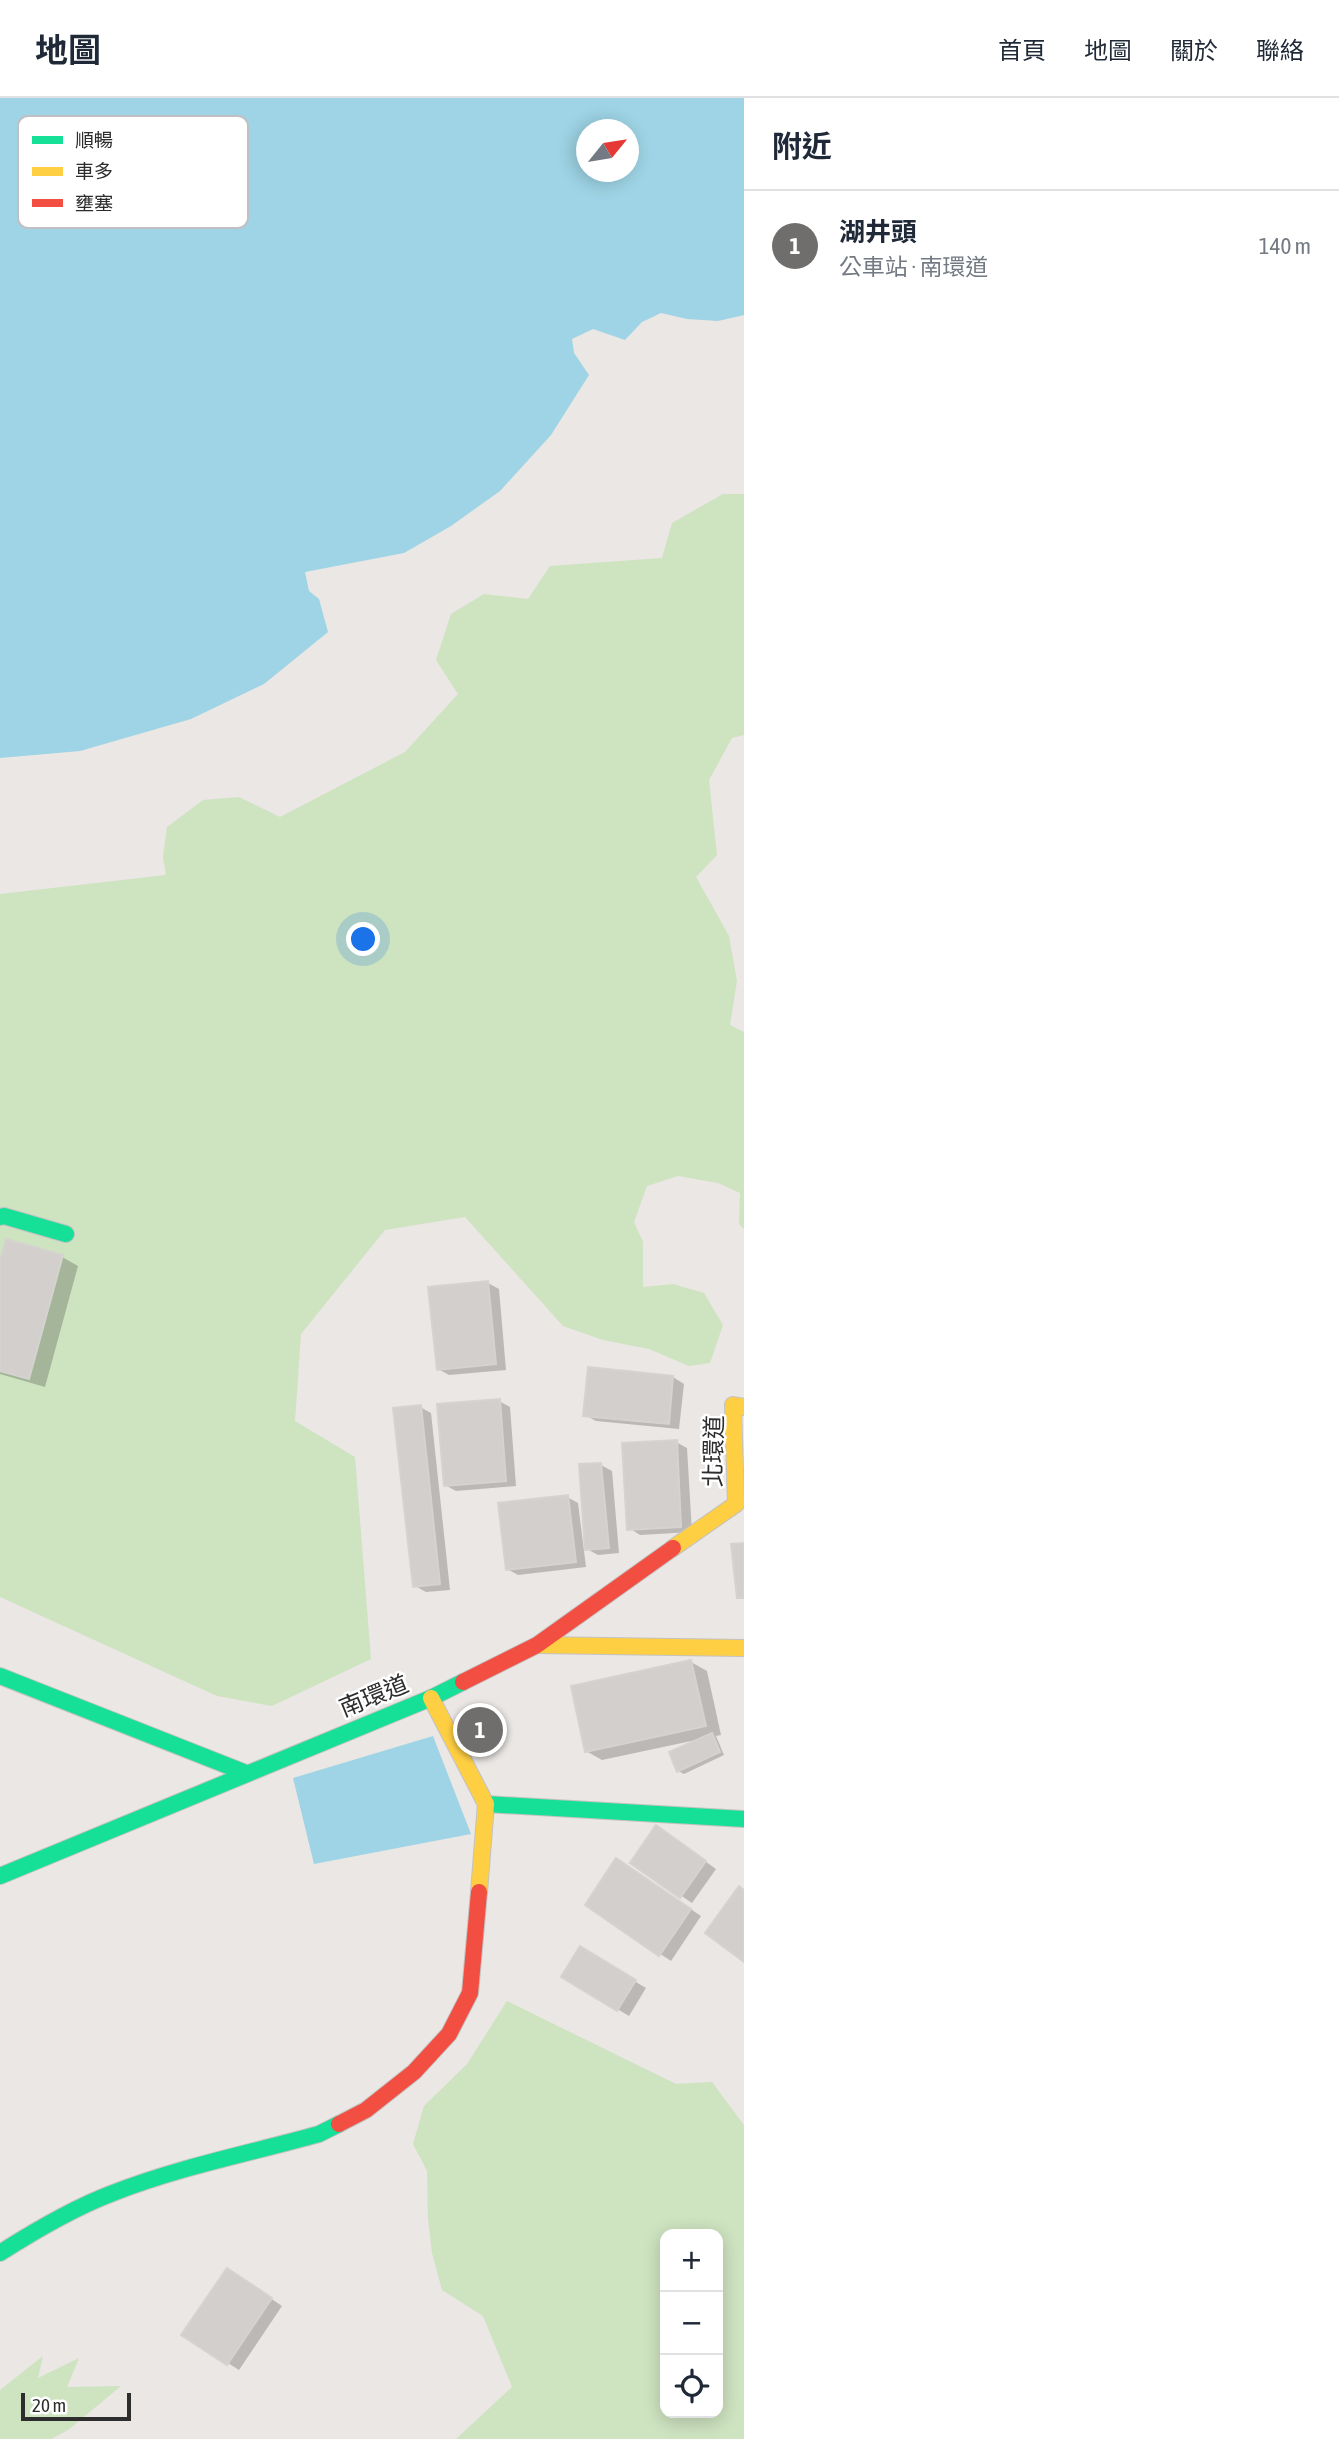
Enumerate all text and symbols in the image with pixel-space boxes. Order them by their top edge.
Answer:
text: 地圖 [35,31,101,69]
text: 首頁 [998,37,1046,64]
text: 地圖 [1084,37,1132,64]
text: 關於 [1170,37,1218,64]
text: 聯絡 [1256,37,1304,64]
legend [18,116,248,228]
north arrow [576,119,639,182]
text: 順暢 [75,129,113,151]
text: 附近 [772,129,832,163]
text: 車多 [75,160,113,182]
text: 壅塞 [75,192,113,214]
text: 湖井頭 [839,217,917,247]
text: 1 [790,233,800,259]
text: 140 m [1259,233,1311,259]
text: 公車站 · 南環道 [839,254,988,280]
your location [346,922,380,956]
street label: 北環道 [699,1415,728,1487]
street label: 南環道 [335,1670,412,1722]
pin: 1 [457,1704,503,1756]
map controls [660,2229,723,2418]
button: + [660,2229,723,2292]
button: − [660,2292,723,2355]
button: locate [660,2355,723,2418]
scale bar [21,2390,131,2422]
text: 20 m [32,2394,66,2416]

